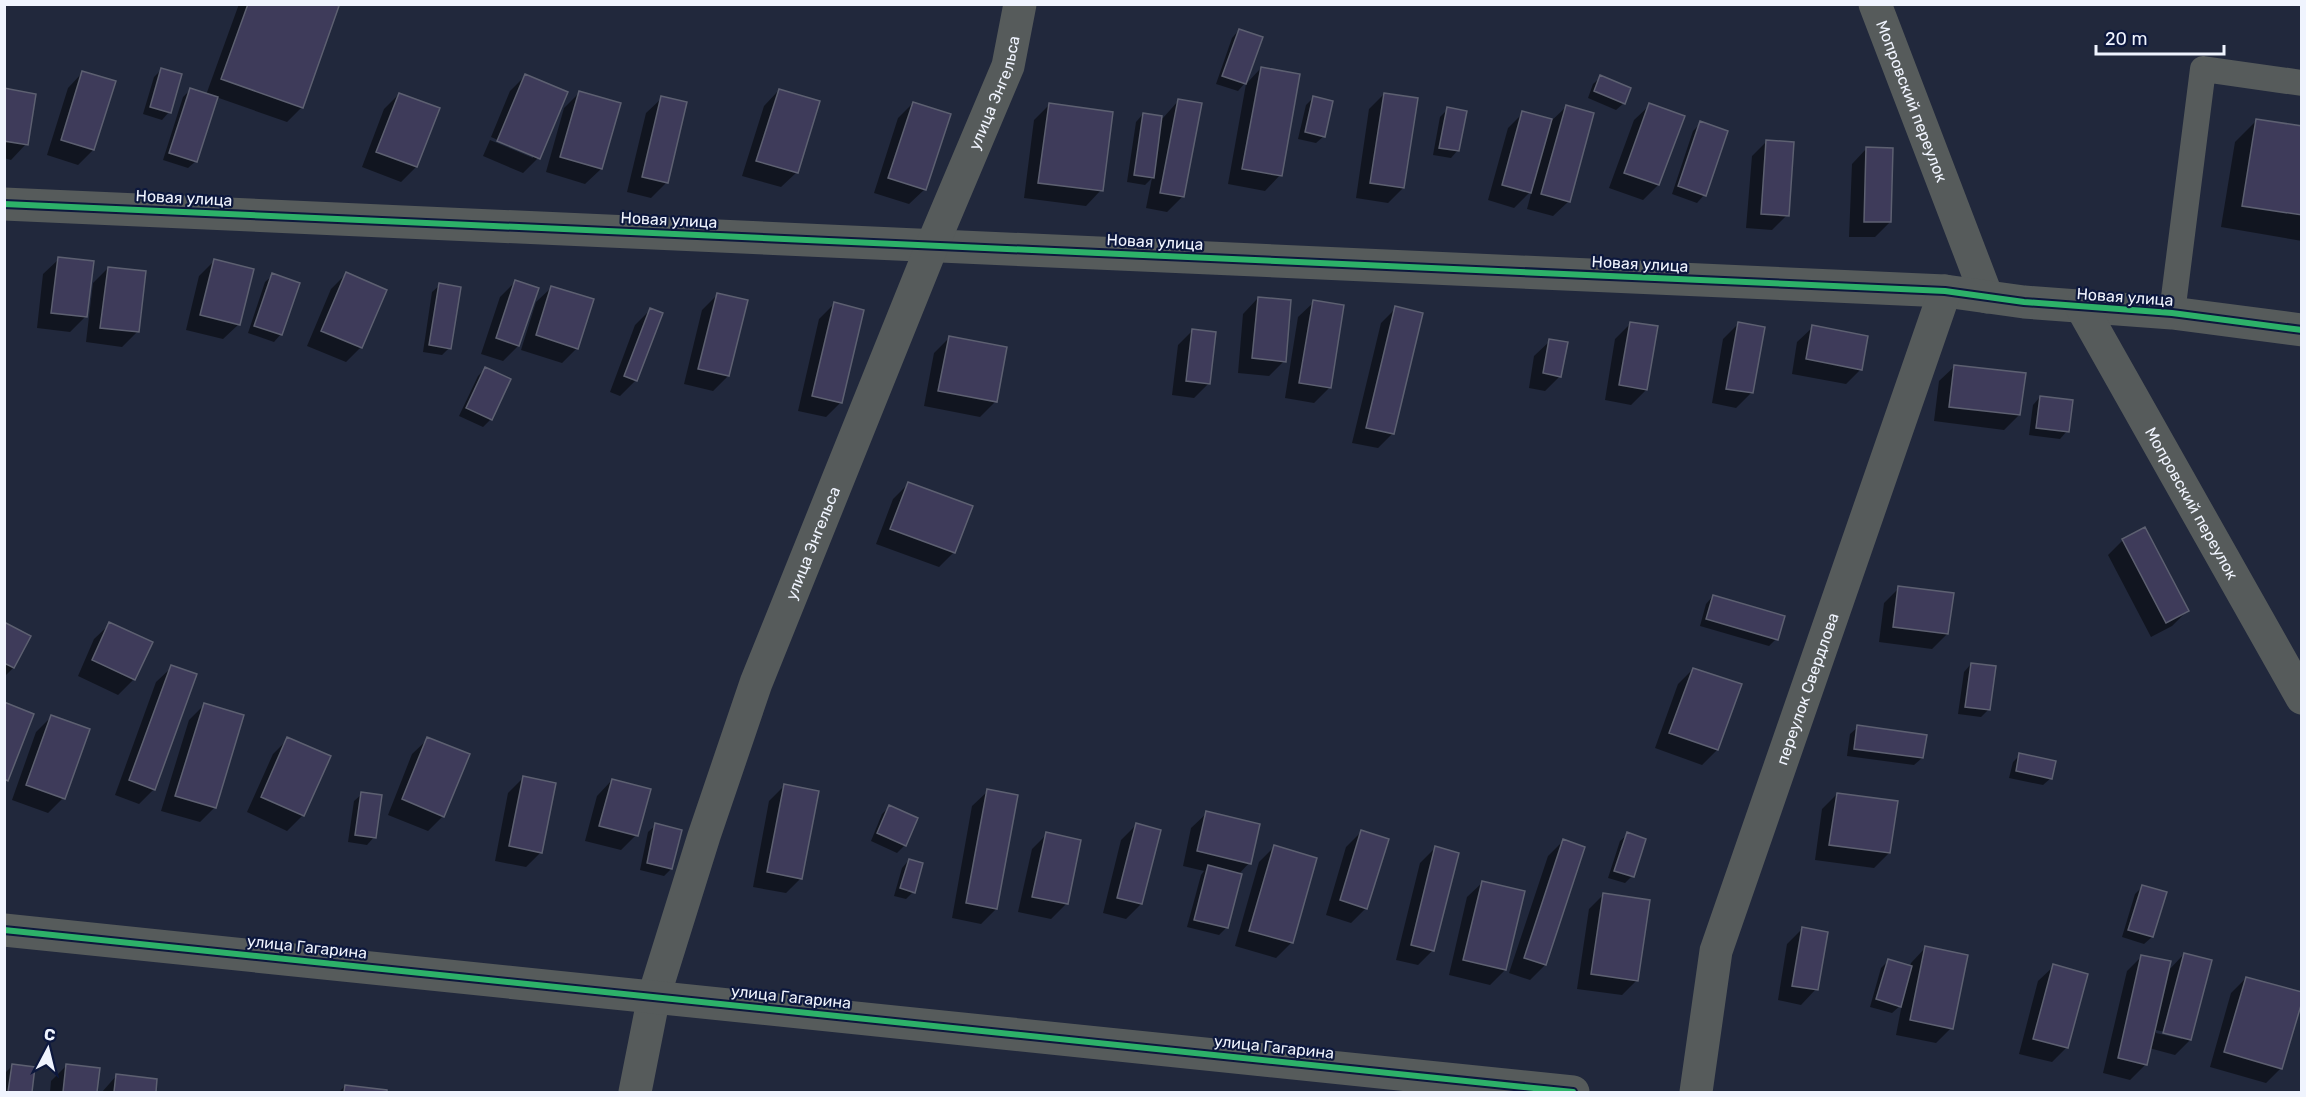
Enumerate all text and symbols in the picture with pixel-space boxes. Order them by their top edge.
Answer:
street label: Мопровский переулок [1873,17,1952,185]
scale bar [2096,18,2224,56]
text: 20 m [2105,28,2147,50]
street label: улица Энгельса [964,34,1023,152]
street label: Новая улица [135,186,233,210]
street label: Новая улица [620,208,718,232]
street label: Новая улица [1106,230,1204,254]
street label: Новая улица [1591,252,1689,276]
street label: Новая улица [2076,284,2174,310]
street label: Мопровский переулок [2142,424,2243,583]
street label: улица Энгельса [781,484,844,602]
street label: переулок Свердлова [1772,610,1842,767]
street label: улица Гагарина [246,931,368,963]
street label: улица Гагарина [730,981,852,1013]
north arrow [18,1019,78,1079]
text: С [43,1024,57,1045]
street label: улица Гагарина [1213,1031,1335,1063]

